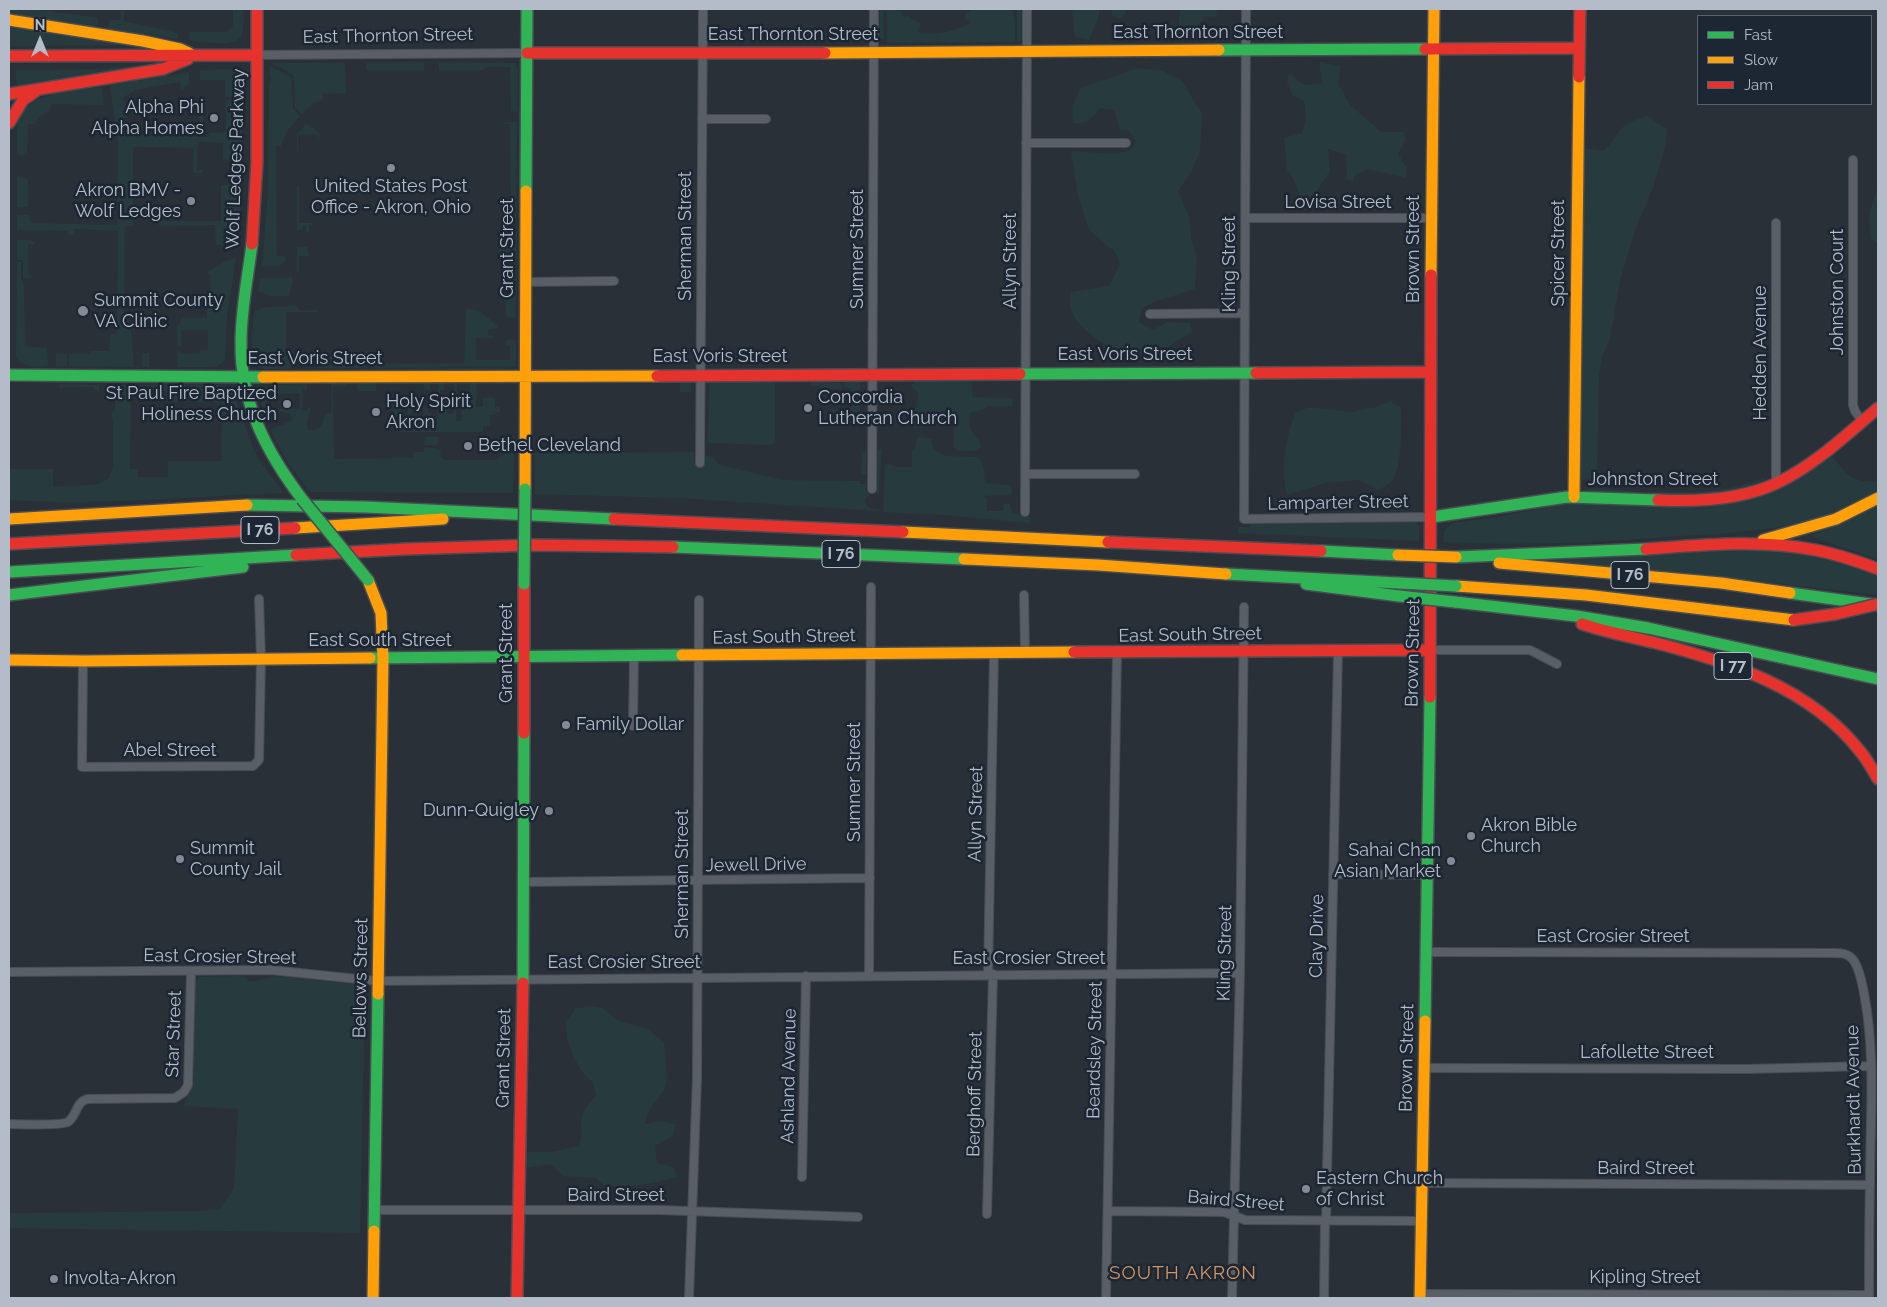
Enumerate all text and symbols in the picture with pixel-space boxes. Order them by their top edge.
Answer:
north arrow [15,15,65,65]
legend [1697,15,1872,105]
text: N [35,17,45,33]
street label: East Thornton Street [1113,22,1283,44]
street label: East Thornton Street [303,24,473,48]
street label: East Thornton Street [708,24,878,46]
text: Fast [1744,26,1772,44]
text: Slow [1744,51,1778,69]
street label: Wolf Ledges Parkway [222,68,250,250]
text: Jam [1744,76,1773,94]
place label: Alpha Phi Alpha Homes [91,97,204,140]
marker: Alpha Phi Alpha Homes [208,112,220,124]
marker: United States Post Office - Akron, Ohio [385,162,397,174]
street label: Sherman Street [675,171,697,301]
place label: United States Post Office - Akron, Ohio [311,176,471,218]
place label: Akron BMV - Wolf Ledges [75,180,181,222]
street label: Sumner Street [847,189,869,309]
street label: Lovisa Street [1284,192,1392,214]
marker: Akron BMV - Wolf Ledges [185,195,197,207]
street label: Brown Street [1403,195,1425,303]
street label: Grant Street [497,198,519,298]
street label: Spicer Street [1548,199,1570,307]
street label: Allyn Street [1000,213,1022,309]
street label: Kling Street [1219,216,1241,312]
street label: Johnston Court [1827,229,1849,355]
street label: Hedden Avenue [1750,286,1772,420]
place label: Summit County VA Clinic [94,290,223,332]
marker: Summit County VA Clinic [76,304,90,318]
street label: East Voris Street [1057,344,1193,366]
street label: East Voris Street [652,346,788,368]
street label: East Voris Street [247,348,383,370]
place label: St Paul Fire Baptized Holiness Church [106,383,277,426]
place label: Concordia Lutheran Church [818,387,957,429]
place label: Holy Spirit Akron [386,391,471,434]
marker: St Paul Fire Baptized Holiness Church [281,398,293,410]
marker: Concordia Lutheran Church [802,402,814,414]
marker: Holy Spirit Akron [370,406,382,418]
place label: Bethel Cleveland [478,435,621,457]
marker: Bethel Cleveland [462,440,474,452]
street label: Johnston Street [1588,469,1718,491]
street label: Lamparter Street [1267,491,1409,515]
road number: I 76 [241,516,279,544]
road number: I 76 [822,540,860,568]
road number: I 76 [1611,562,1649,588]
street label: Brown Street [1401,599,1425,707]
street label: Grant Street [496,603,518,703]
street label: East South Street [1118,623,1262,647]
street label: East South Street [712,625,856,649]
street label: East South Street [308,630,452,652]
road number: I 77 [1714,652,1752,679]
place label: Family Dollar [576,714,684,736]
marker: Family Dollar [560,719,572,731]
street label: Sumner Street [844,722,866,842]
street label: Abel Street [123,740,217,762]
street label: Allyn Street [964,766,988,862]
place label: Dunn-Quigley [423,800,539,822]
marker: Dunn-Quigley [543,805,555,817]
street label: Sherman Street [672,809,694,939]
place label: Akron Bible Church [1481,815,1577,858]
marker: Akron Bible Church [1465,830,1477,842]
place label: Summit County Jail [190,838,282,881]
place label: Sahai Chan Asian Market [1334,840,1441,882]
marker: Summit County Jail [174,853,186,865]
street label: Jewell Drive [705,853,807,877]
marker: Sahai Chan Asian Market [1445,855,1457,867]
street label: Clay Drive [1305,894,1329,978]
street label: Kling Street [1213,905,1237,1001]
street label: Bellows Street [349,918,373,1038]
street label: East Crosier Street [1536,926,1690,948]
street label: East Crosier Street [143,945,297,969]
street label: East Crosier Street [952,948,1106,970]
street label: East Crosier Street [547,952,701,974]
street label: Beardsley Street [1083,981,1107,1119]
street label: Star Street [162,990,186,1078]
street label: Brown Street [1395,1004,1419,1112]
street label: Grant Street [492,1008,516,1108]
street label: Ashland Avenue [777,1008,801,1144]
street label: Burkhardt Avenue [1842,1025,1866,1175]
street label: Berghoff Street [963,1031,987,1157]
street label: Lafollette Street [1580,1042,1714,1064]
street label: Baird Street [1597,1158,1695,1180]
place label: Eastern Church of Christ [1316,1168,1443,1210]
marker: Eastern Church of Christ [1300,1183,1312,1195]
street label: Baird Street [567,1185,665,1207]
street label: Baird Street [1187,1186,1285,1216]
district label: SOUTH AKRON [1108,1262,1258,1284]
street label: Kipling Street [1589,1267,1701,1289]
place label: Involta-Akron [64,1268,176,1290]
marker: Involta-Akron [48,1273,60,1285]

